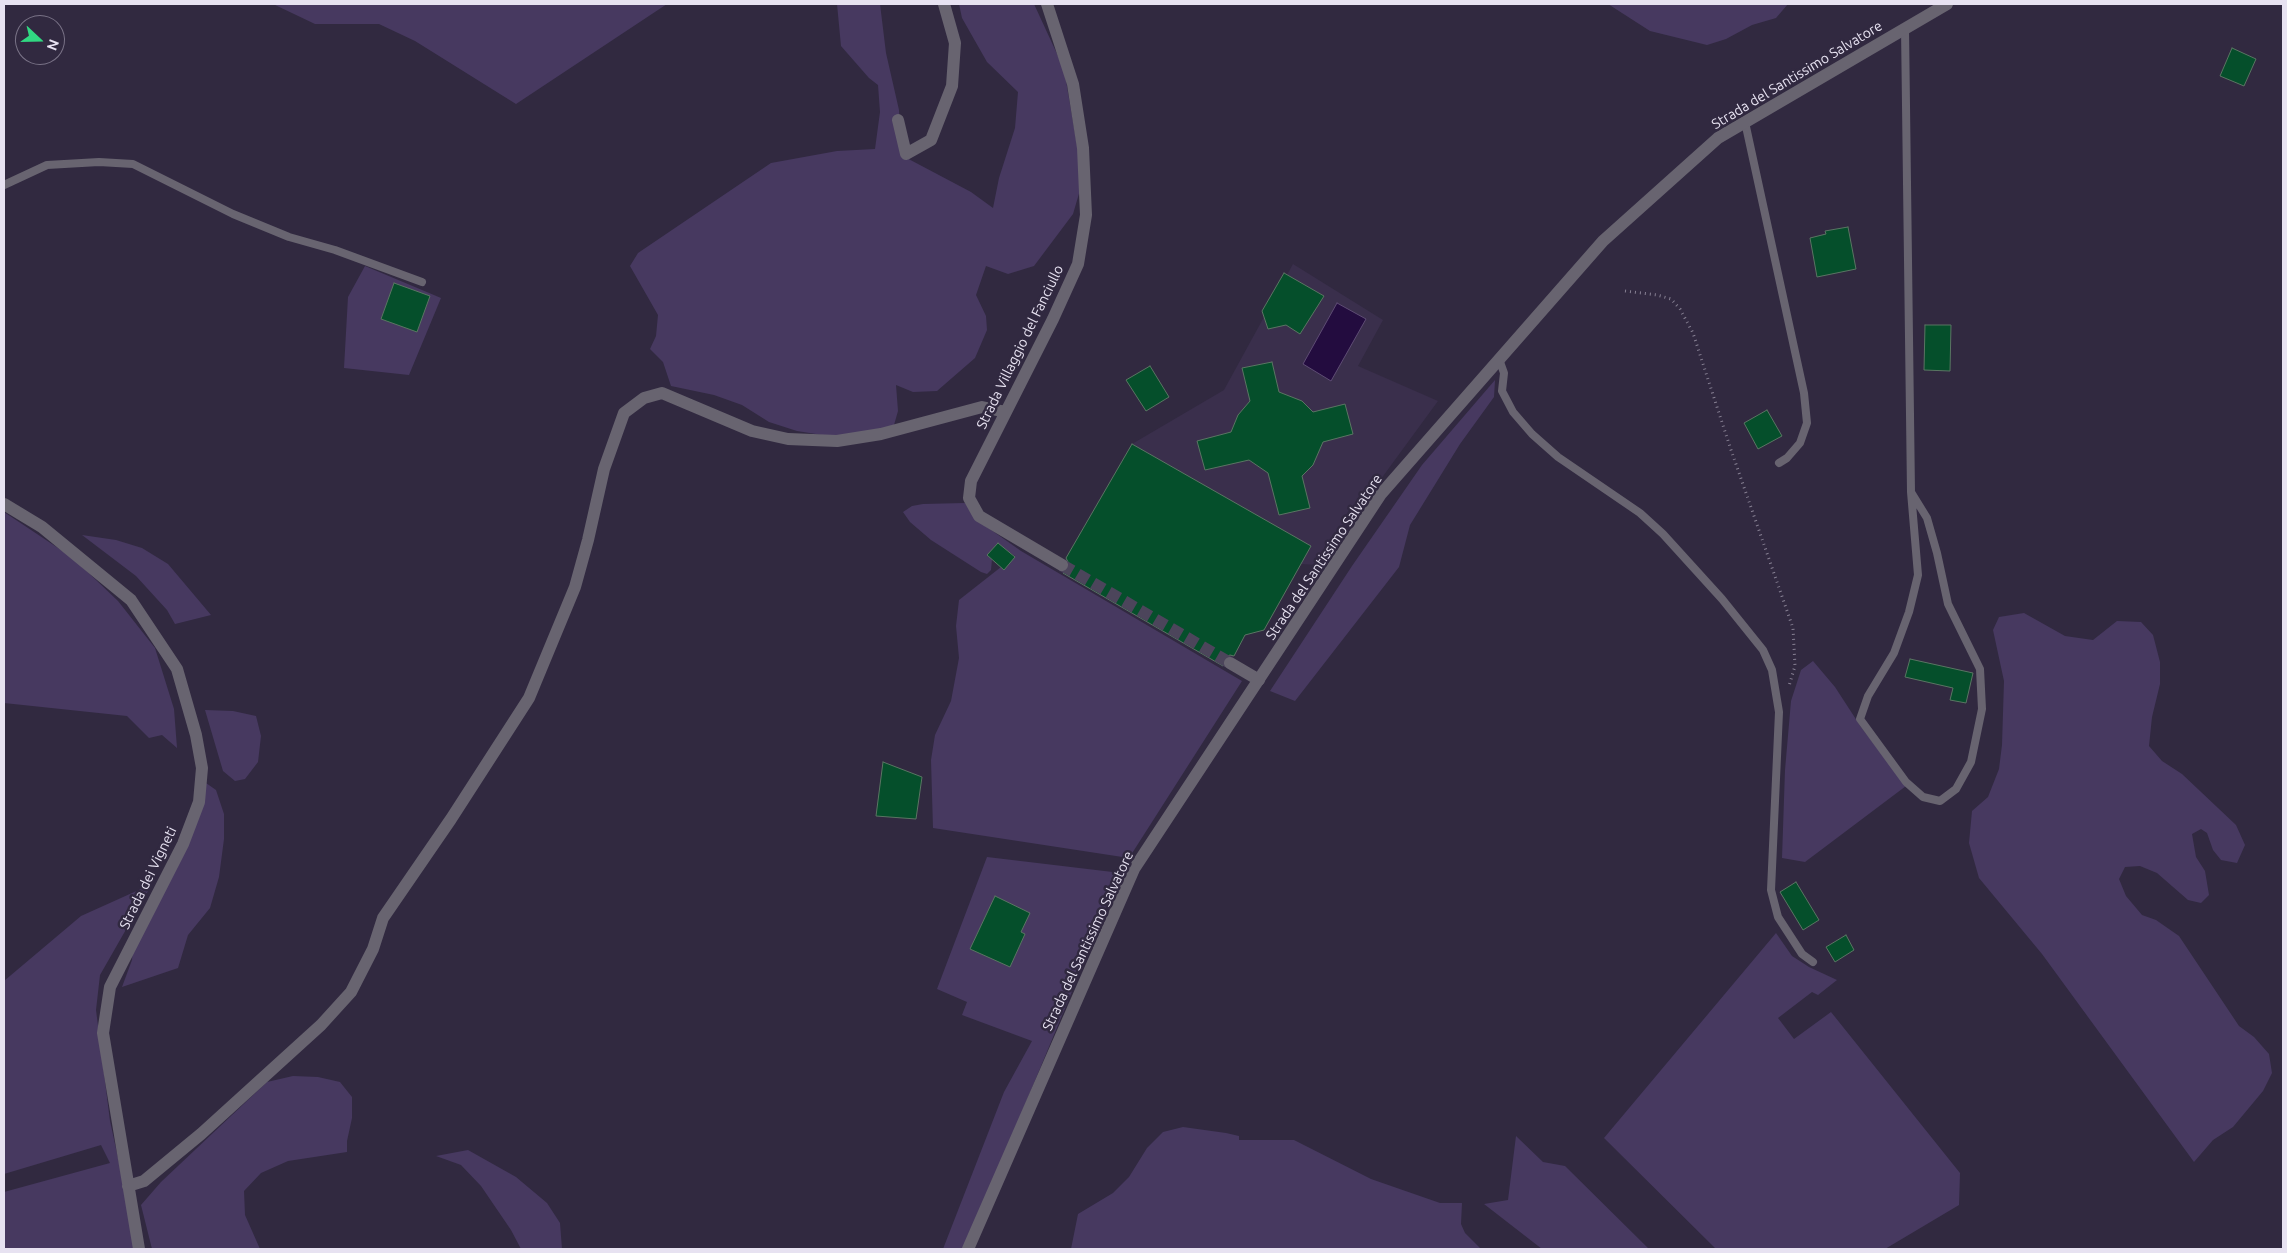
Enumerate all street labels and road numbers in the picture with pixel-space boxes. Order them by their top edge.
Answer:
street label: Strada del Santissimo Salvatore [1709,17,1885,133]
street label: Strada Villaggio del Fanciullo [973,262,1067,432]
street label: Strada del Santissimo Salvatore [1262,471,1386,643]
street label: Strada dei Vigneti [116,824,180,932]
street label: Strada del Santissimo Salvatore [1039,849,1137,1033]

